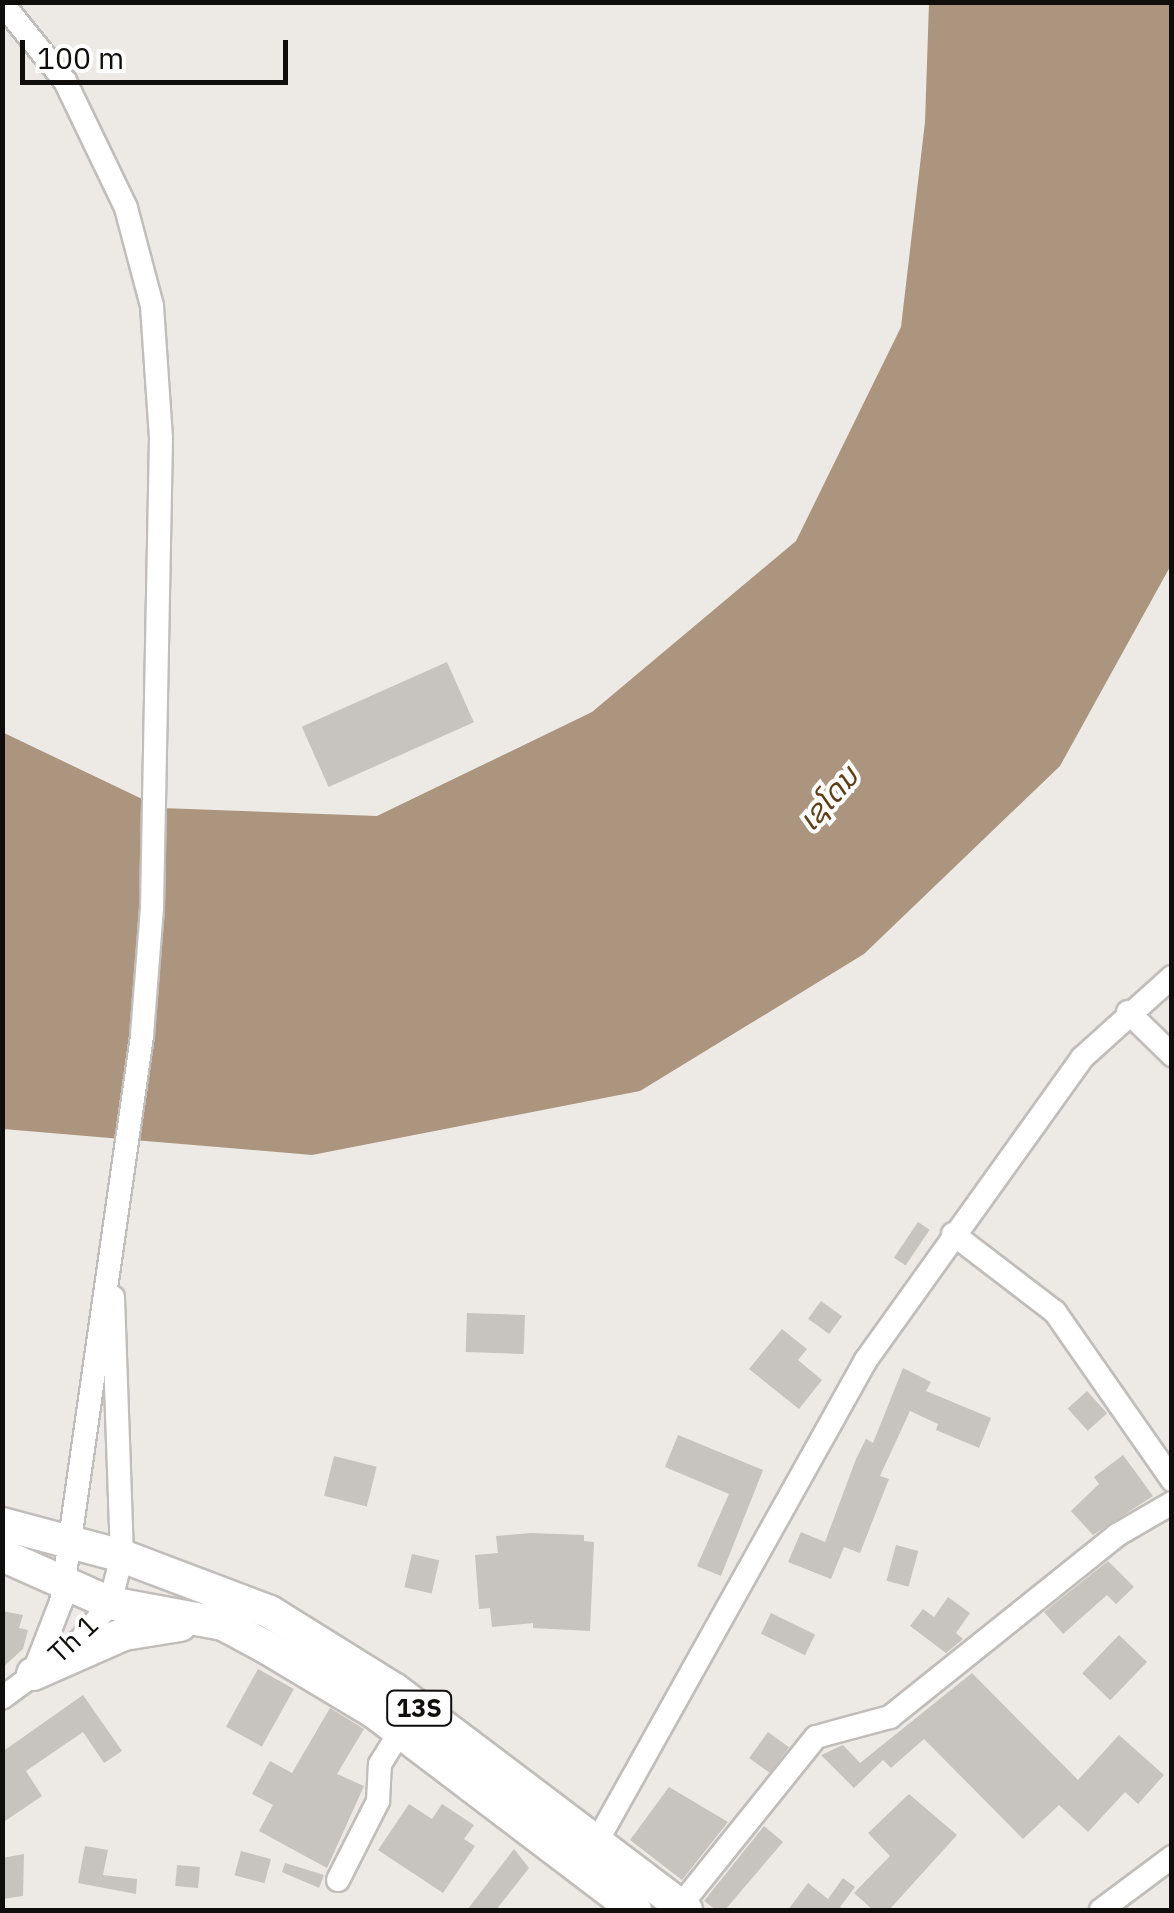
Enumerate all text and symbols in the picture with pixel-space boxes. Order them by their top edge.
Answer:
scale bar [25,20,292,82]
text: 100 m [37,38,124,77]
water label: ເຊໂດນ [791,759,865,837]
street label: Th 1 [41,1608,105,1670]
road number: 13S [384,1688,454,1728]

